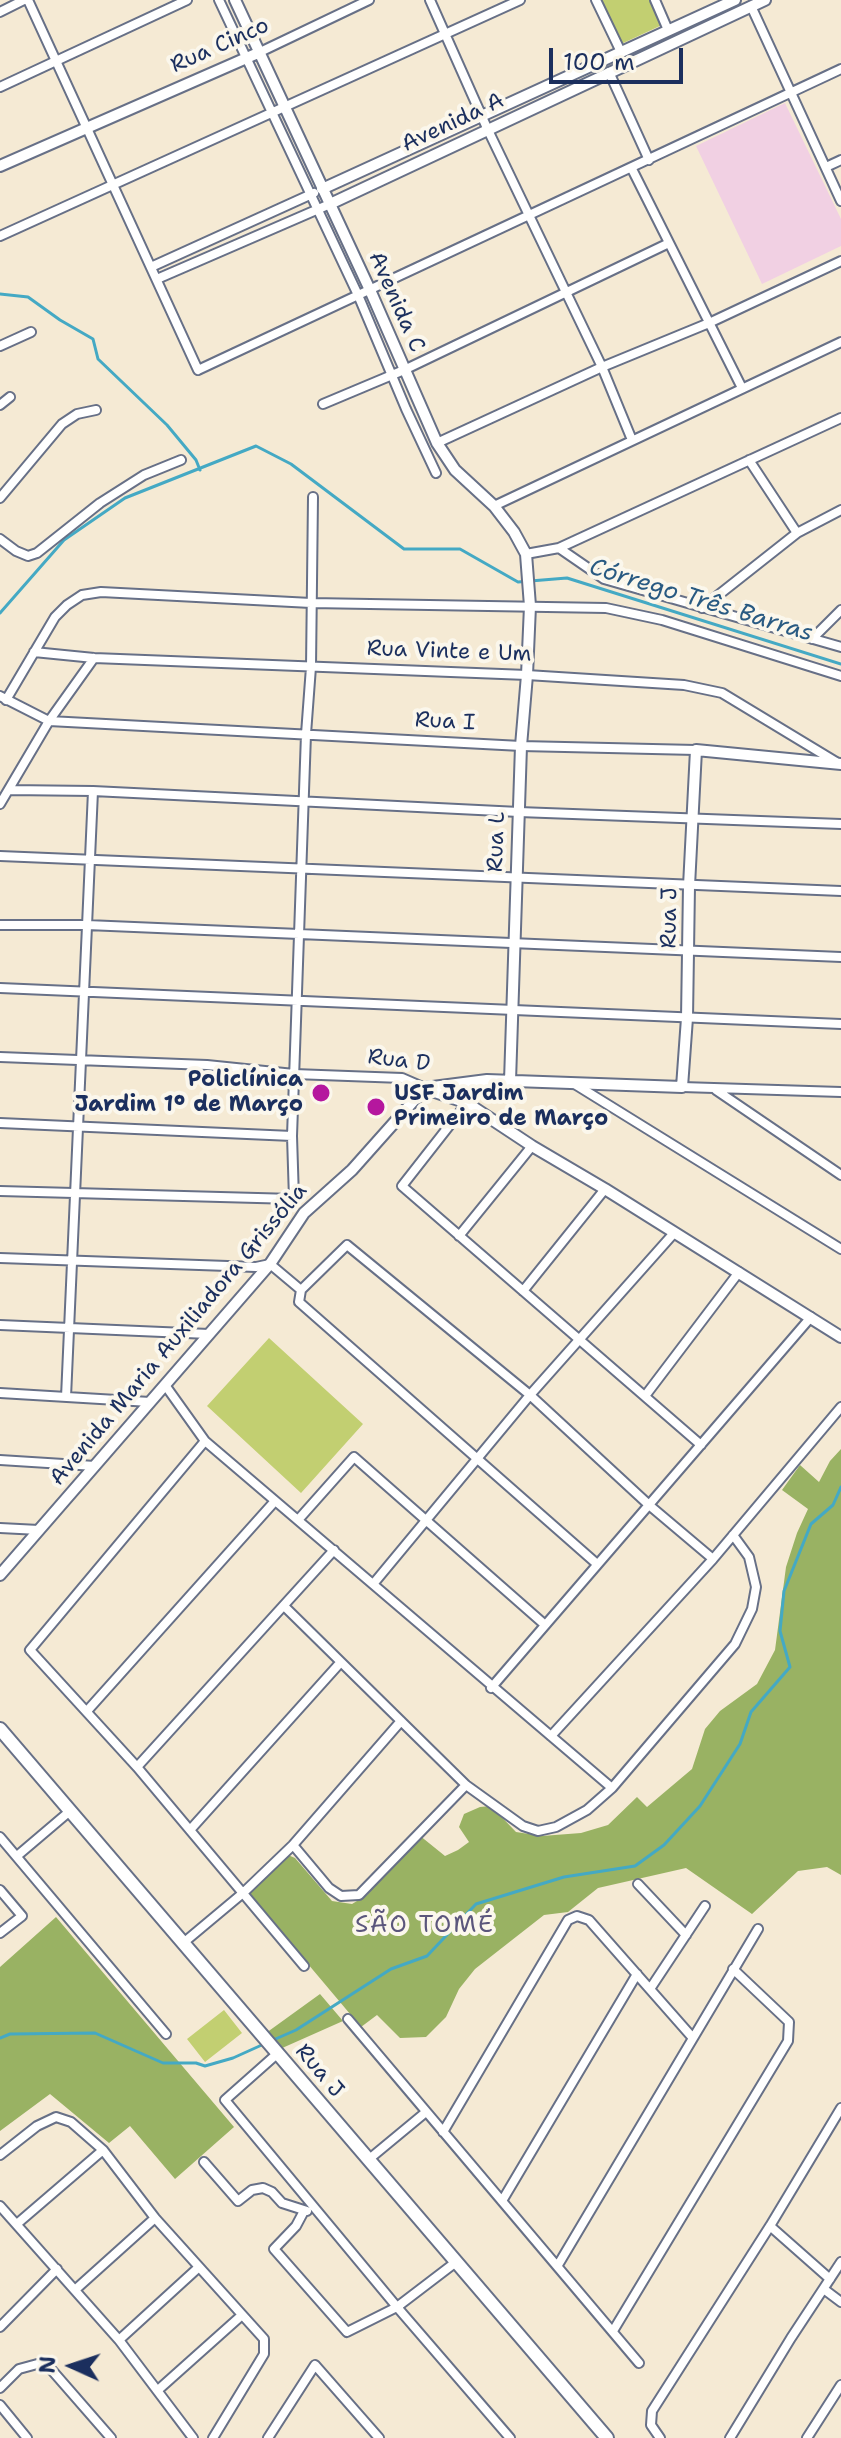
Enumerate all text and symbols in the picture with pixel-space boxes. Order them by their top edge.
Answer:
street label: Rua Cinco [167,13,273,79]
scale bar [553,32,687,82]
text: 100 m [563,46,635,78]
street label: Avenida A [398,88,508,158]
street label: Avenida C [362,248,430,356]
water label: Córrego Três Barras [586,553,816,649]
street label: Rua Vinte e Um [366,636,532,668]
street label: Rua I [414,707,476,737]
street label: Rua L [483,811,511,873]
street label: Rua J [656,887,684,949]
street label: Rua D [366,1044,432,1078]
place label: Policlínica Jardim 1º de Março [75,1067,303,1118]
place label: USF Jardim Primeiro de Março [394,1081,608,1132]
marker: Policlínica Jardim 1º de Março [310,1082,332,1104]
marker: USF Jardim Primeiro de Março [365,1096,387,1118]
street label: Avenida Maria Auxiliadora Grissólia [45,1179,313,1491]
district label: SÃO TOMÉ [355,1912,495,1940]
street label: Rua J [289,2039,349,2103]
north arrow [32,2326,112,2406]
text: N [33,2355,62,2374]

